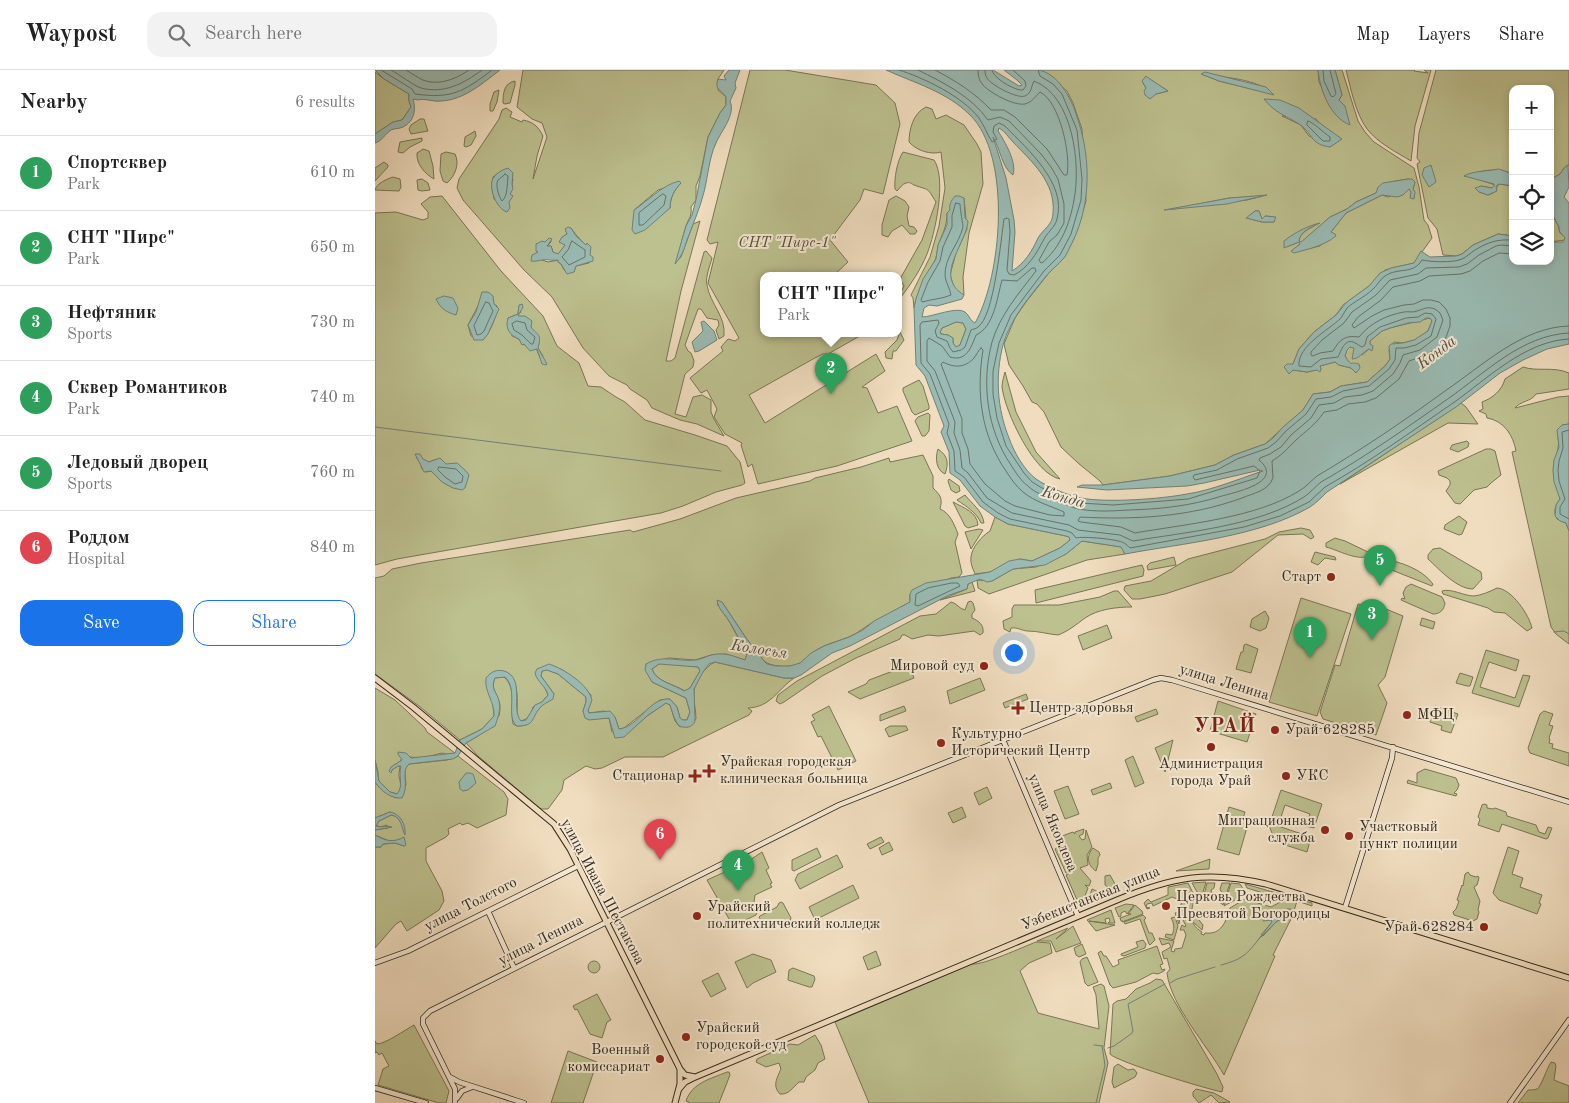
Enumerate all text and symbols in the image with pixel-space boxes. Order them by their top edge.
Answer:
search box [147,12,497,57]
icon: search [165,21,193,49]
text: Waypost [25,23,117,47]
text: Search here [205,25,302,44]
text: Map [1356,26,1390,44]
text: Layers [1418,26,1470,44]
text: Share [1498,26,1544,44]
map controls [1509,85,1554,265]
button: + [1509,85,1554,130]
text: Nearby [20,92,88,113]
text: 6 results [295,95,355,111]
button: − [1509,130,1554,175]
text: Спортсквер [67,154,167,173]
text: 1 [31,165,41,181]
text: 610 m [310,165,355,181]
button: locate [1509,175,1554,220]
text: Park [67,177,100,193]
button: layers [1509,220,1554,265]
text: СНТ "Пирс" [67,229,175,248]
park label: СНТ "Пирс-1" [738,236,837,251]
text: 2 [31,240,41,256]
text: 650 m [310,240,355,256]
text: Park [67,252,100,268]
popup [760,272,902,337]
text: СНТ "Пирс" [777,285,885,304]
text: Нефтяник [67,304,156,323]
text: Park [777,308,810,324]
text: 3 [31,315,41,331]
text: 730 m [310,315,355,331]
text: Sports [67,327,112,343]
water label: Конда [1414,333,1460,373]
pin: 2 [815,353,847,394]
text: Сквер Романтиков [67,379,227,398]
text: 4 [31,390,41,406]
text: 740 m [310,390,355,406]
text: Park [67,402,100,418]
text: Ледовый дворец [67,454,208,473]
text: 5 [31,465,41,481]
text: 760 m [310,465,355,481]
text: Sports [67,477,112,493]
water label: Конда [1039,484,1087,512]
text: Роддом [67,529,130,548]
text: 6 [31,540,41,556]
text: 840 m [310,540,355,556]
pin: 5 [1364,545,1396,586]
text: Hospital [67,552,125,568]
place label: Старт [1282,570,1321,585]
marker: Старт [1325,571,1337,583]
pin: 3 [1356,599,1388,640]
button: Save [20,600,183,646]
button: Share [193,600,355,646]
pin: 1 [1294,617,1326,658]
water label: Колосья [729,637,789,662]
your location [1001,640,1027,666]
place label: Мировой суд [890,659,975,674]
marker: Мировой суд [978,660,990,672]
street label: улица Ленина [1177,662,1271,704]
marker: Центр здоровья [1011,701,1025,715]
place label: Центр здоровья [1029,701,1134,716]
place label: МФЦ [1417,708,1454,723]
marker: МФЦ [1401,709,1413,721]
district label: УРАЙ [1194,712,1256,737]
place label: Урай 628285 [1285,723,1375,738]
marker: Урай 628285 [1269,724,1281,736]
place label: Культурно Исторический Центр [951,727,1090,759]
marker: Культурно Исторический Центр [935,737,947,749]
marker: Администрация города Урай [1205,741,1217,753]
place label: Урайская городская клиническая больница [720,755,868,787]
place label: Администрация города Урай [1159,757,1264,789]
marker: Урайская городская клиническая больница [702,764,716,778]
place label: Стационар [612,769,684,784]
marker: Стационар [688,769,702,783]
place label: УКС [1296,769,1329,784]
marker: УКС [1280,770,1292,782]
street label: улица Яковлева [1025,772,1080,875]
place label: Миграционная служба [1217,814,1316,846]
street label: улица Ивана Шестакова [557,817,647,968]
pin: 6 [644,819,676,860]
place label: Участковый пункт полиции [1359,820,1458,852]
marker: Миграционная служба [1319,824,1331,836]
marker: Участковый пункт полиции [1343,830,1355,842]
pin: 4 [722,850,754,891]
street label: Узбекистанская улица [1020,864,1163,934]
street label: улица Толстого [422,875,520,935]
place label: Церковь Рождества Пресвятой Богородицы [1176,890,1331,922]
place label: Урайский политехнический колледж [707,900,881,932]
marker: Церковь Рождества Пресвятой Богородицы [1160,900,1172,912]
marker: Урайский политехнический колледж [691,910,703,922]
street label: улица Ленина [496,913,586,969]
place label: Урай 628284 [1384,920,1474,935]
marker: Урай 628284 [1478,921,1490,933]
place label: Урайский городской суд [696,1021,787,1053]
marker: Урайский городской суд [680,1031,692,1043]
place label: Военный комиссариат [567,1043,650,1075]
marker: Военный комиссариат [654,1053,666,1065]

